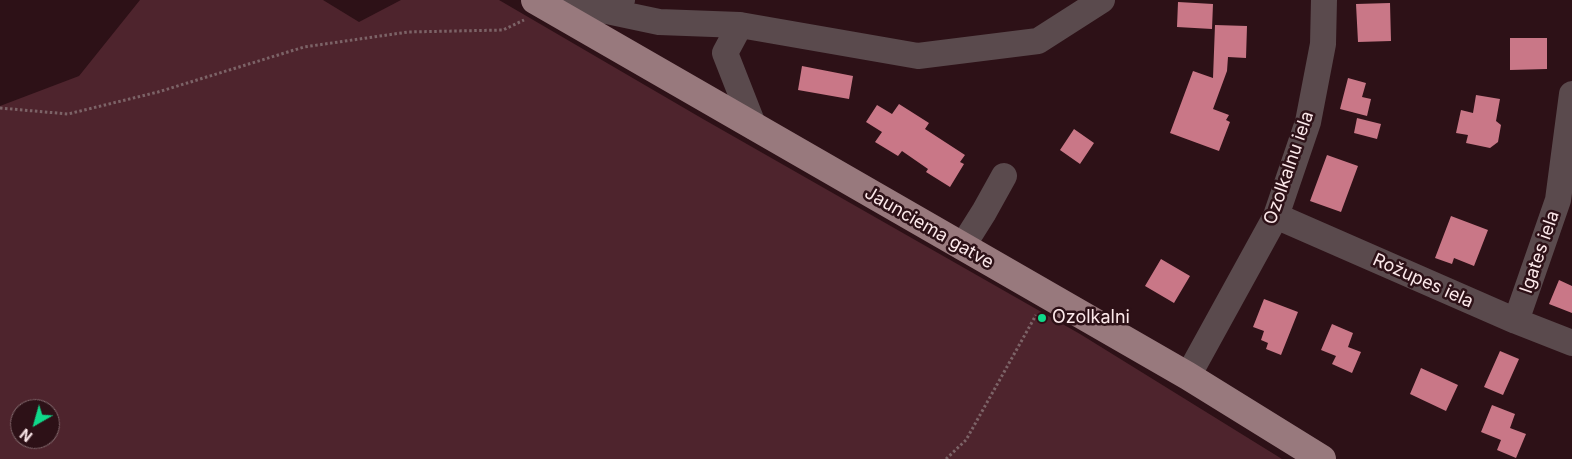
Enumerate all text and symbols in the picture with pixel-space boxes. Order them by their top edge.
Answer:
street label: Ozolkalnu iela [1259,108,1319,228]
street label: Jaunciema gatve [861,182,997,274]
street label: Igates iela [1516,208,1564,296]
street label: Rožupes iela [1369,249,1477,313]
place label: Ozolkalni [1052,307,1130,329]
marker: Ozolkalni [1036,312,1048,324]
north arrow [10,399,60,449]
text: N [17,425,36,445]

